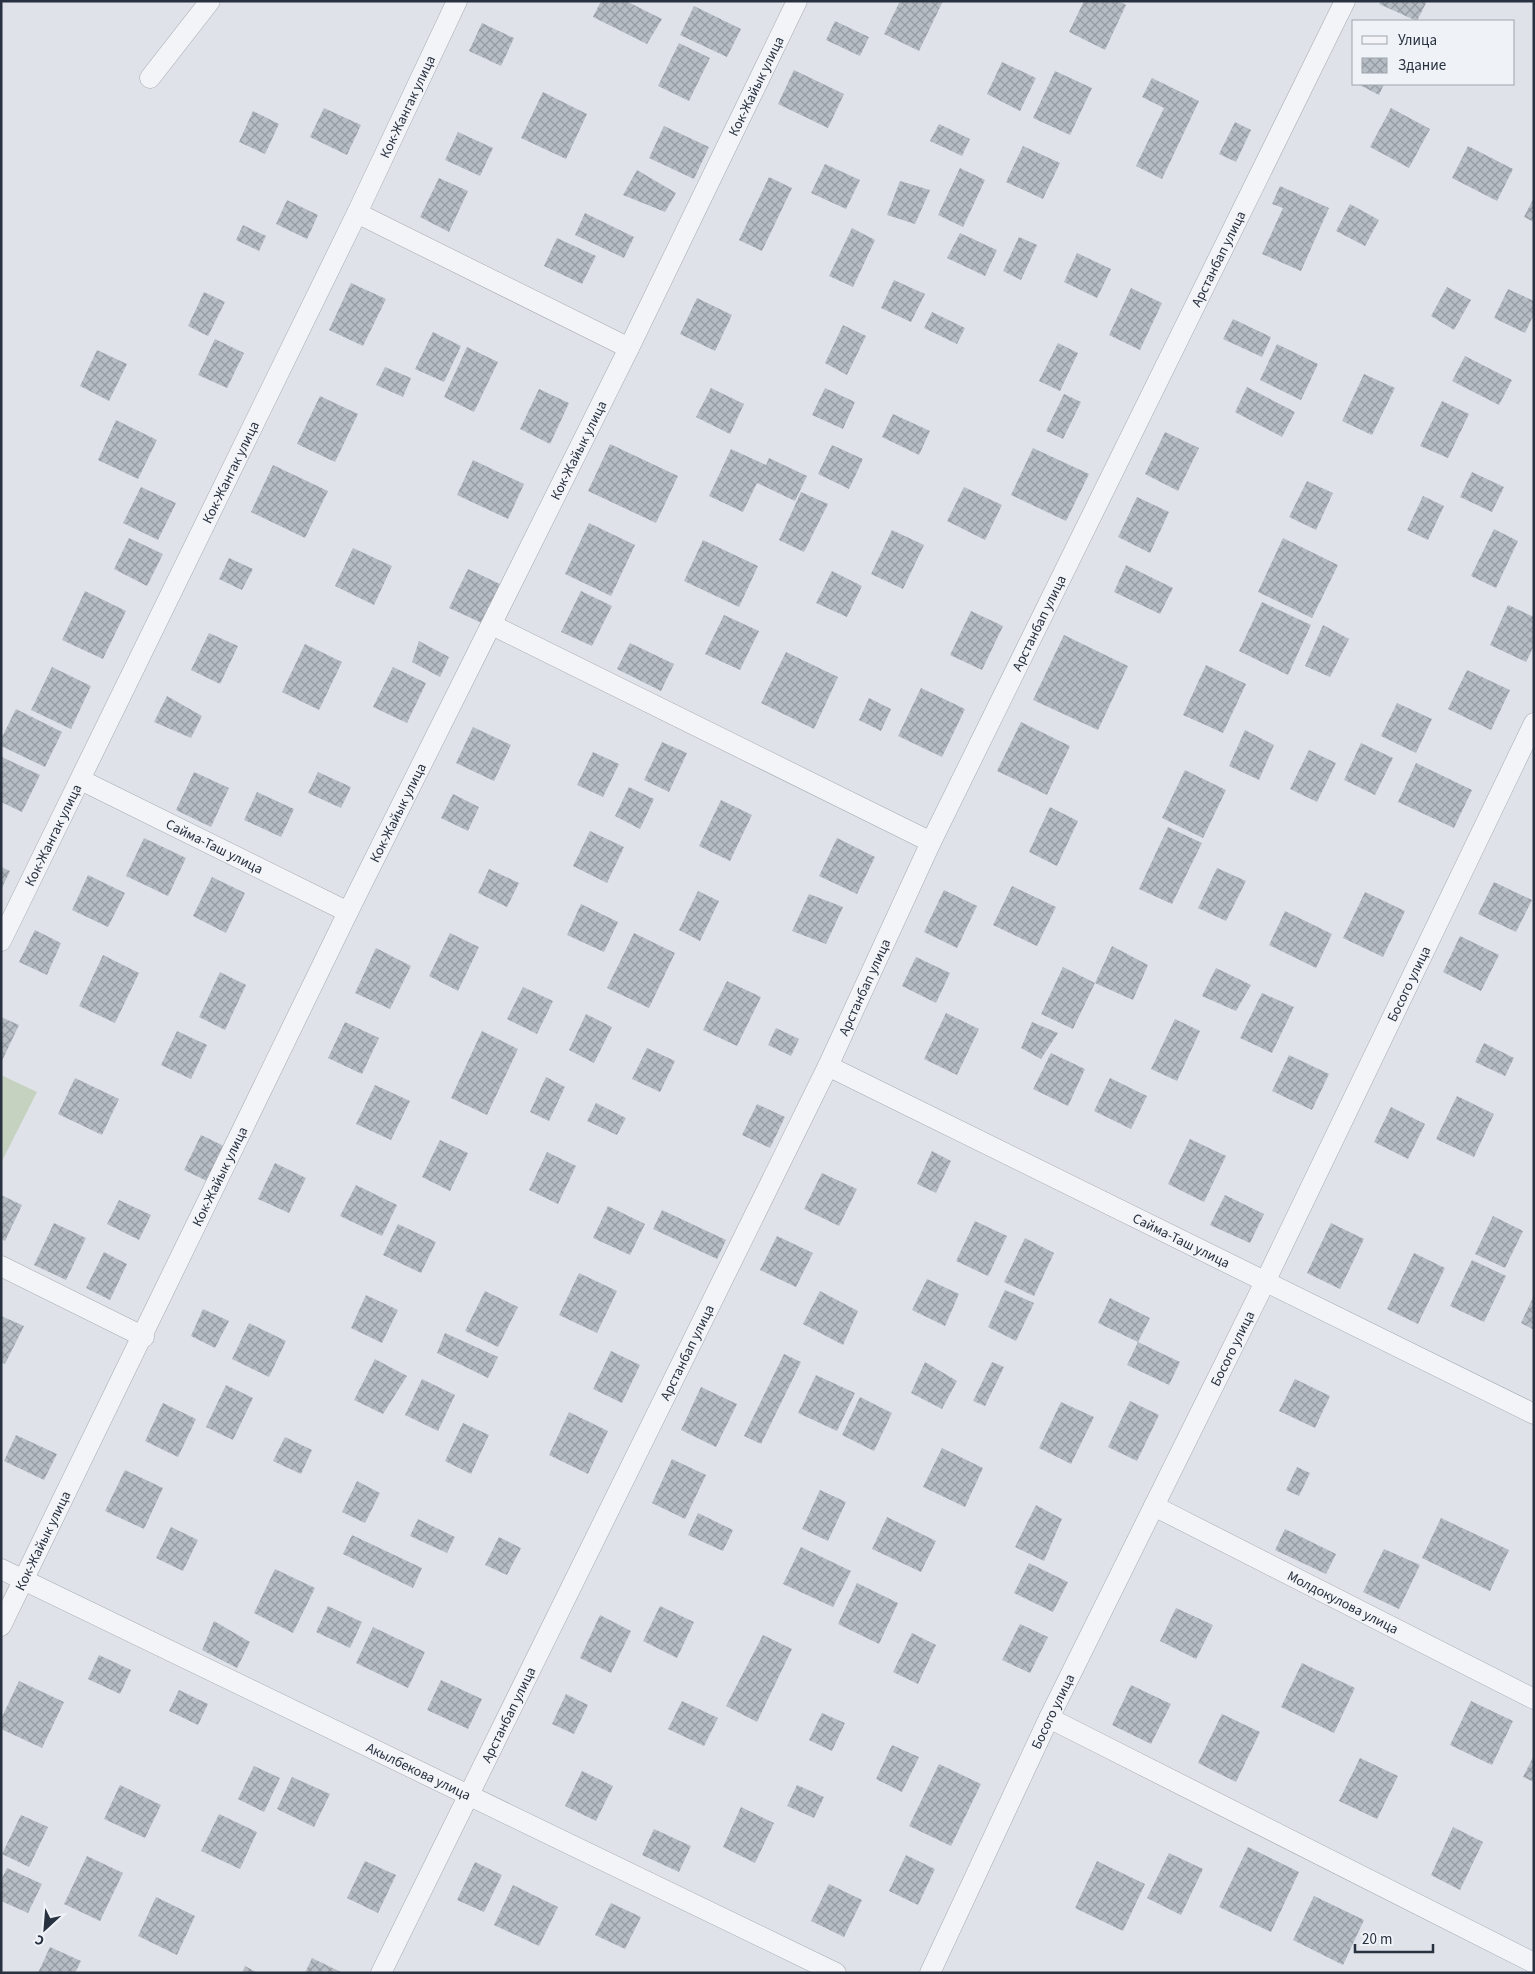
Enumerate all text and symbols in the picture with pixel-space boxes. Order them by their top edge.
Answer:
legend [1352,20,1515,85]
text: Улица [1398,30,1437,51]
street label: Кок-Жайык улица [724,33,789,140]
street label: Кок-Жангак улица [375,52,441,162]
text: Здание [1398,55,1446,76]
street label: Арстанбап улица [1187,208,1251,310]
street label: Кок-Жайык улица [546,397,612,504]
street label: Кок-Жангак улица [198,418,265,527]
street label: Арстанбап улица [1008,572,1072,675]
street label: Кок-Жайык улица [365,760,432,866]
street label: Кок-Жангак улица [20,781,87,890]
street label: Сайма-Таш улица [162,814,266,879]
street label: Арстанбап улица [834,936,896,1039]
street label: Босого улица [1383,943,1436,1025]
street label: Кок-Жайык улица [188,1123,253,1230]
street label: Сайма-Таш улица [1129,1209,1233,1274]
street label: Арстанбап улица [656,1301,720,1404]
street label: Босого улица [1206,1308,1260,1390]
street label: Кок-Жайык улица [11,1488,76,1594]
street label: Молдокулова улица [1284,1566,1402,1639]
street label: Арстанбап улица [477,1664,541,1766]
street label: Босого улица [1027,1671,1080,1753]
street label: Акылбекова улица [363,1738,474,1806]
north arrow [20,1904,70,1954]
scale bar [1355,1922,1432,1954]
text: С [32,1929,48,1951]
text: 20 m [1362,1929,1392,1950]

